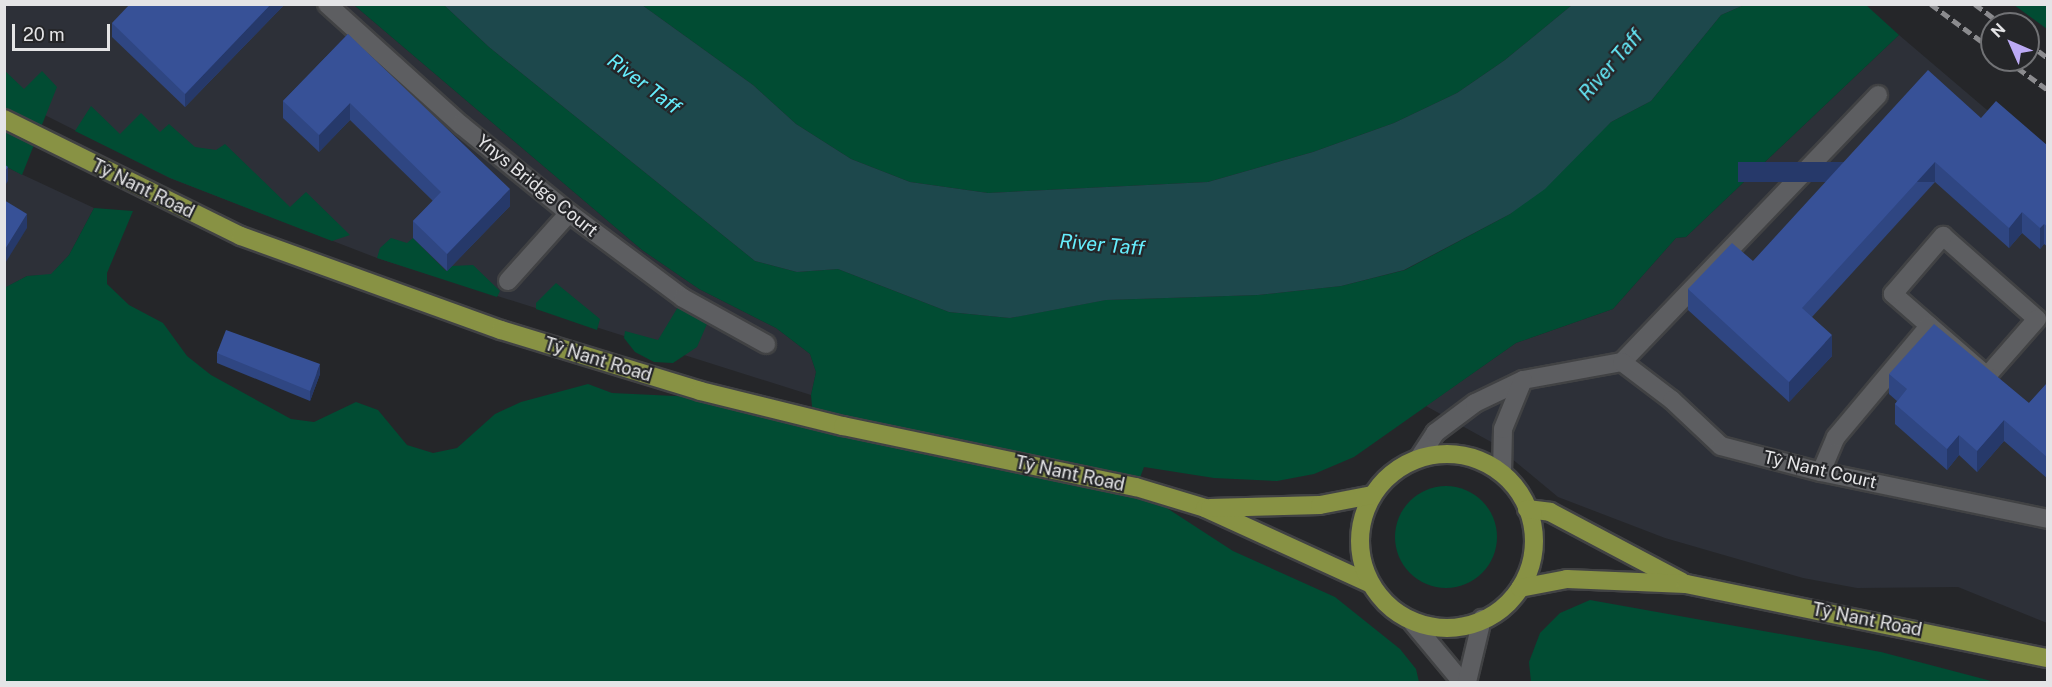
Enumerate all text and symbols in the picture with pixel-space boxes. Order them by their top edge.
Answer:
scale bar [15,12,112,50]
north arrow [1980,12,2040,72]
text: N [1987,19,2009,41]
text: 20 m [23,24,65,45]
water label: River Taff [1574,25,1648,105]
water label: River Taff [603,49,685,119]
street label: Ynys Bridge Court [472,130,602,242]
street label: Tŷ Nant Road [88,155,198,223]
water label: River Taff [1058,229,1146,261]
street label: Tŷ Nant Road [542,333,654,387]
street label: Tŷ Nant Court [1761,446,1879,494]
street label: Tŷ Nant Road [1013,452,1127,496]
street label: Tŷ Nant Road [1810,599,1924,641]

